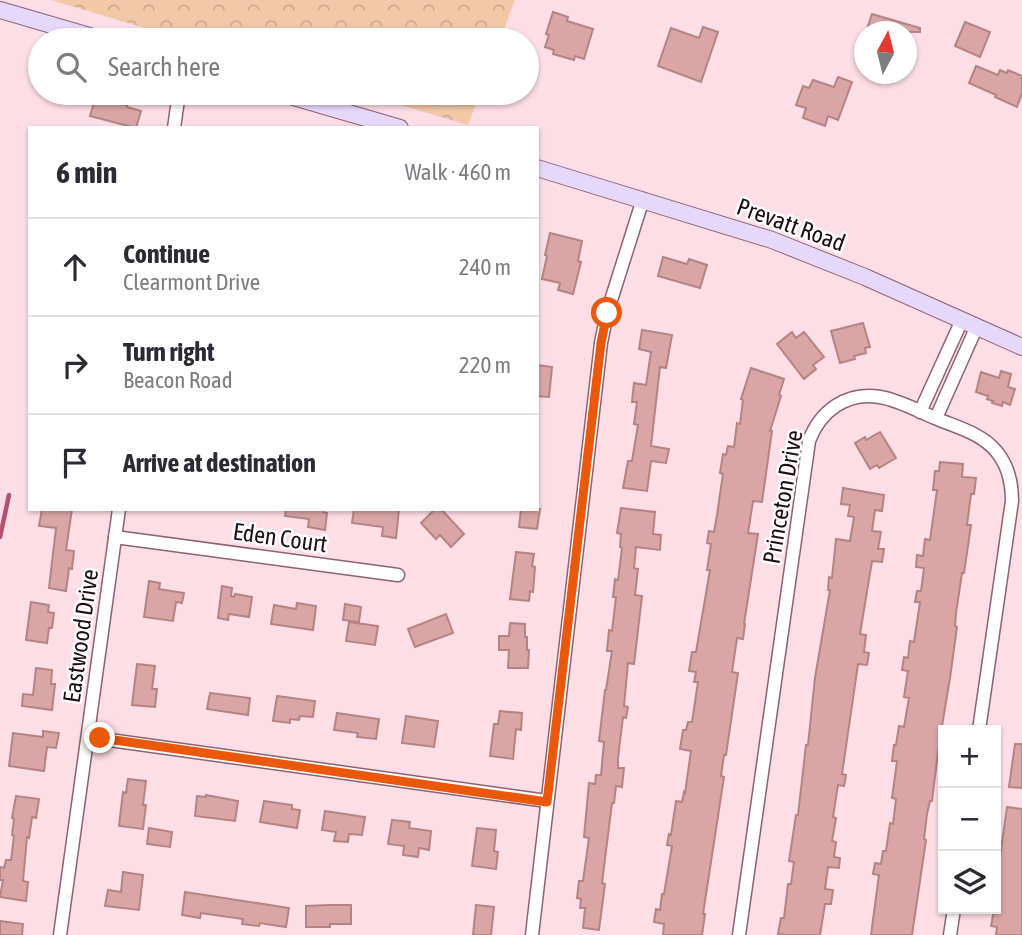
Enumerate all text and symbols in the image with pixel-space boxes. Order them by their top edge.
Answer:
north arrow [854,21,917,84]
search box [28,28,539,105]
icon: search [52,48,90,86]
text: Search here [108,52,220,82]
text: 6 min [56,155,117,189]
text: Walk · 460 m [405,159,511,185]
street label: Prevatt Road [733,192,849,257]
text: Continue [123,239,210,269]
icon: ahead [56,248,94,286]
text: 240 m [459,254,511,280]
text: Clearmont Drive [123,269,260,295]
route start [591,297,622,328]
text: Turn right [123,337,214,367]
icon: right [56,346,94,384]
text: 220 m [459,352,511,378]
text: Beacon Road [123,367,233,393]
street label: Princeton Drive [757,428,808,566]
icon: arrive [56,444,94,482]
text: Arrive at destination [123,448,316,478]
street label: Eden Court [231,518,329,557]
street label: Eastwood Drive [58,567,103,704]
route end [84,722,115,753]
map controls [938,725,1001,914]
button: + [938,725,1001,788]
button: − [938,788,1001,851]
button: layers [938,851,1001,914]

